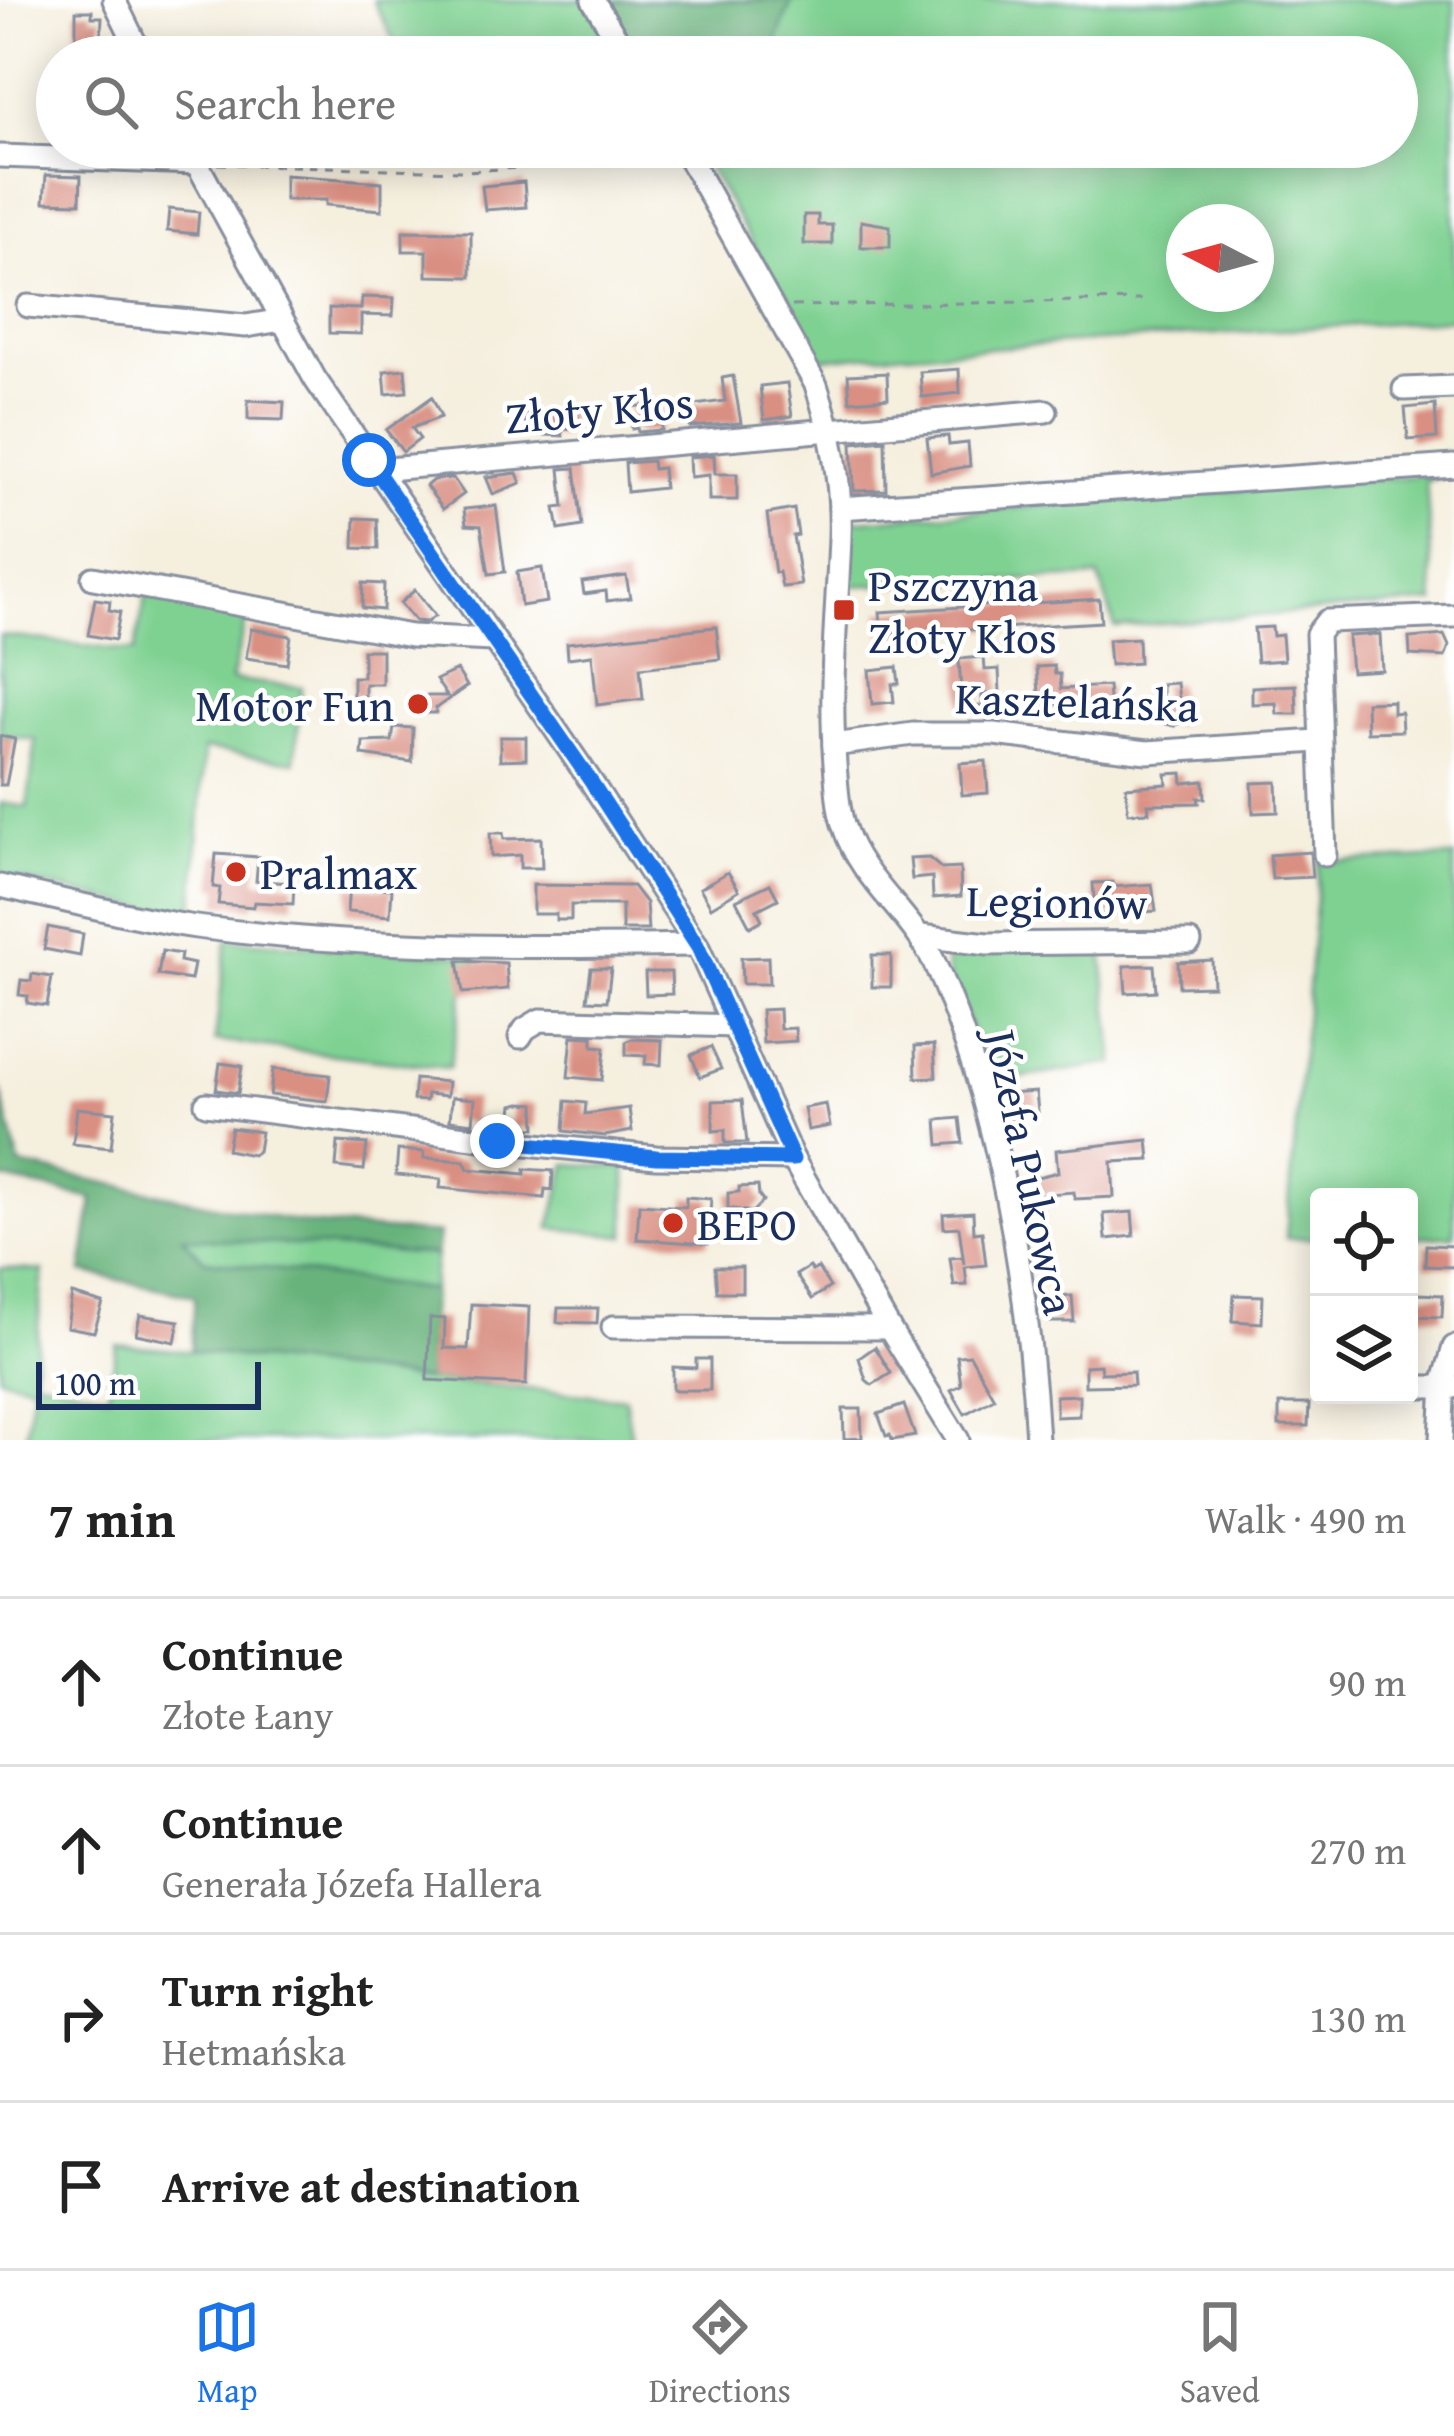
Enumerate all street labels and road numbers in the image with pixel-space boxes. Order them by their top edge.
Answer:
street label: Złoty Kłos [502,368,696,450]
street label: Kasztelańska [954,664,1200,738]
street label: Legionów [966,867,1148,935]
street label: Józefa Pukowca [968,1019,1093,1320]

